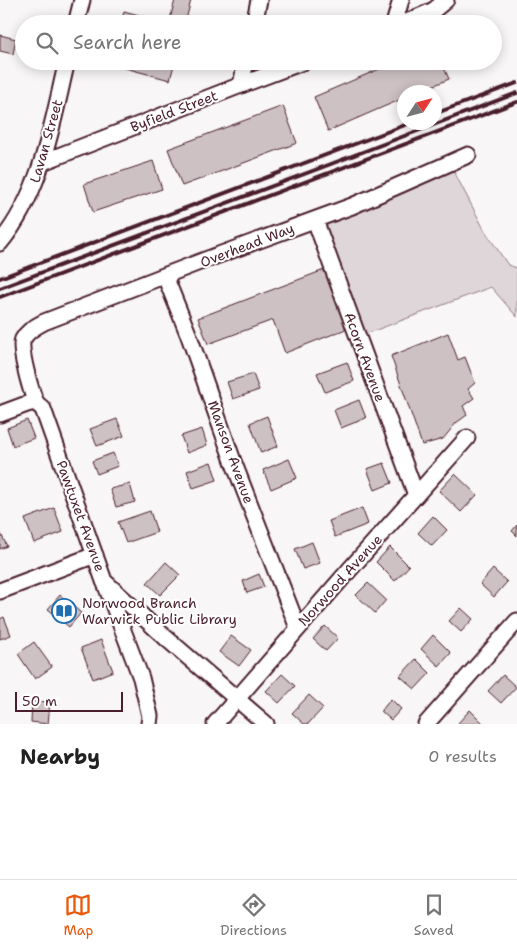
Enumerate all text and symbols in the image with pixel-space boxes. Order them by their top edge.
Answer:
search box [15,15,502,70]
icon: search [33,29,61,57]
text: Search here [73,30,182,55]
north arrow [397,85,442,130]
street label: Byfield Street [128,86,220,136]
street label: Lavan Street [25,97,67,185]
street label: Overhead Way [197,219,297,271]
street label: Acorn Avenue [340,310,390,404]
street label: Manson Avenue [204,398,258,506]
street label: Pawtuxet Avenue [53,458,110,574]
street label: Norwood Avenue [294,530,386,630]
place label: Norwood Branch Warwick Public Library [82,594,237,628]
library icon: Norwood Branch Warwick Public Library [51,598,77,624]
scale bar [15,689,122,712]
text: 50 m [22,692,57,710]
text: Nearby [20,743,100,771]
text: 0 results [428,746,497,767]
tab: Map [63,891,93,939]
tab: Directions [220,891,287,939]
tab: Saved [414,891,454,939]

